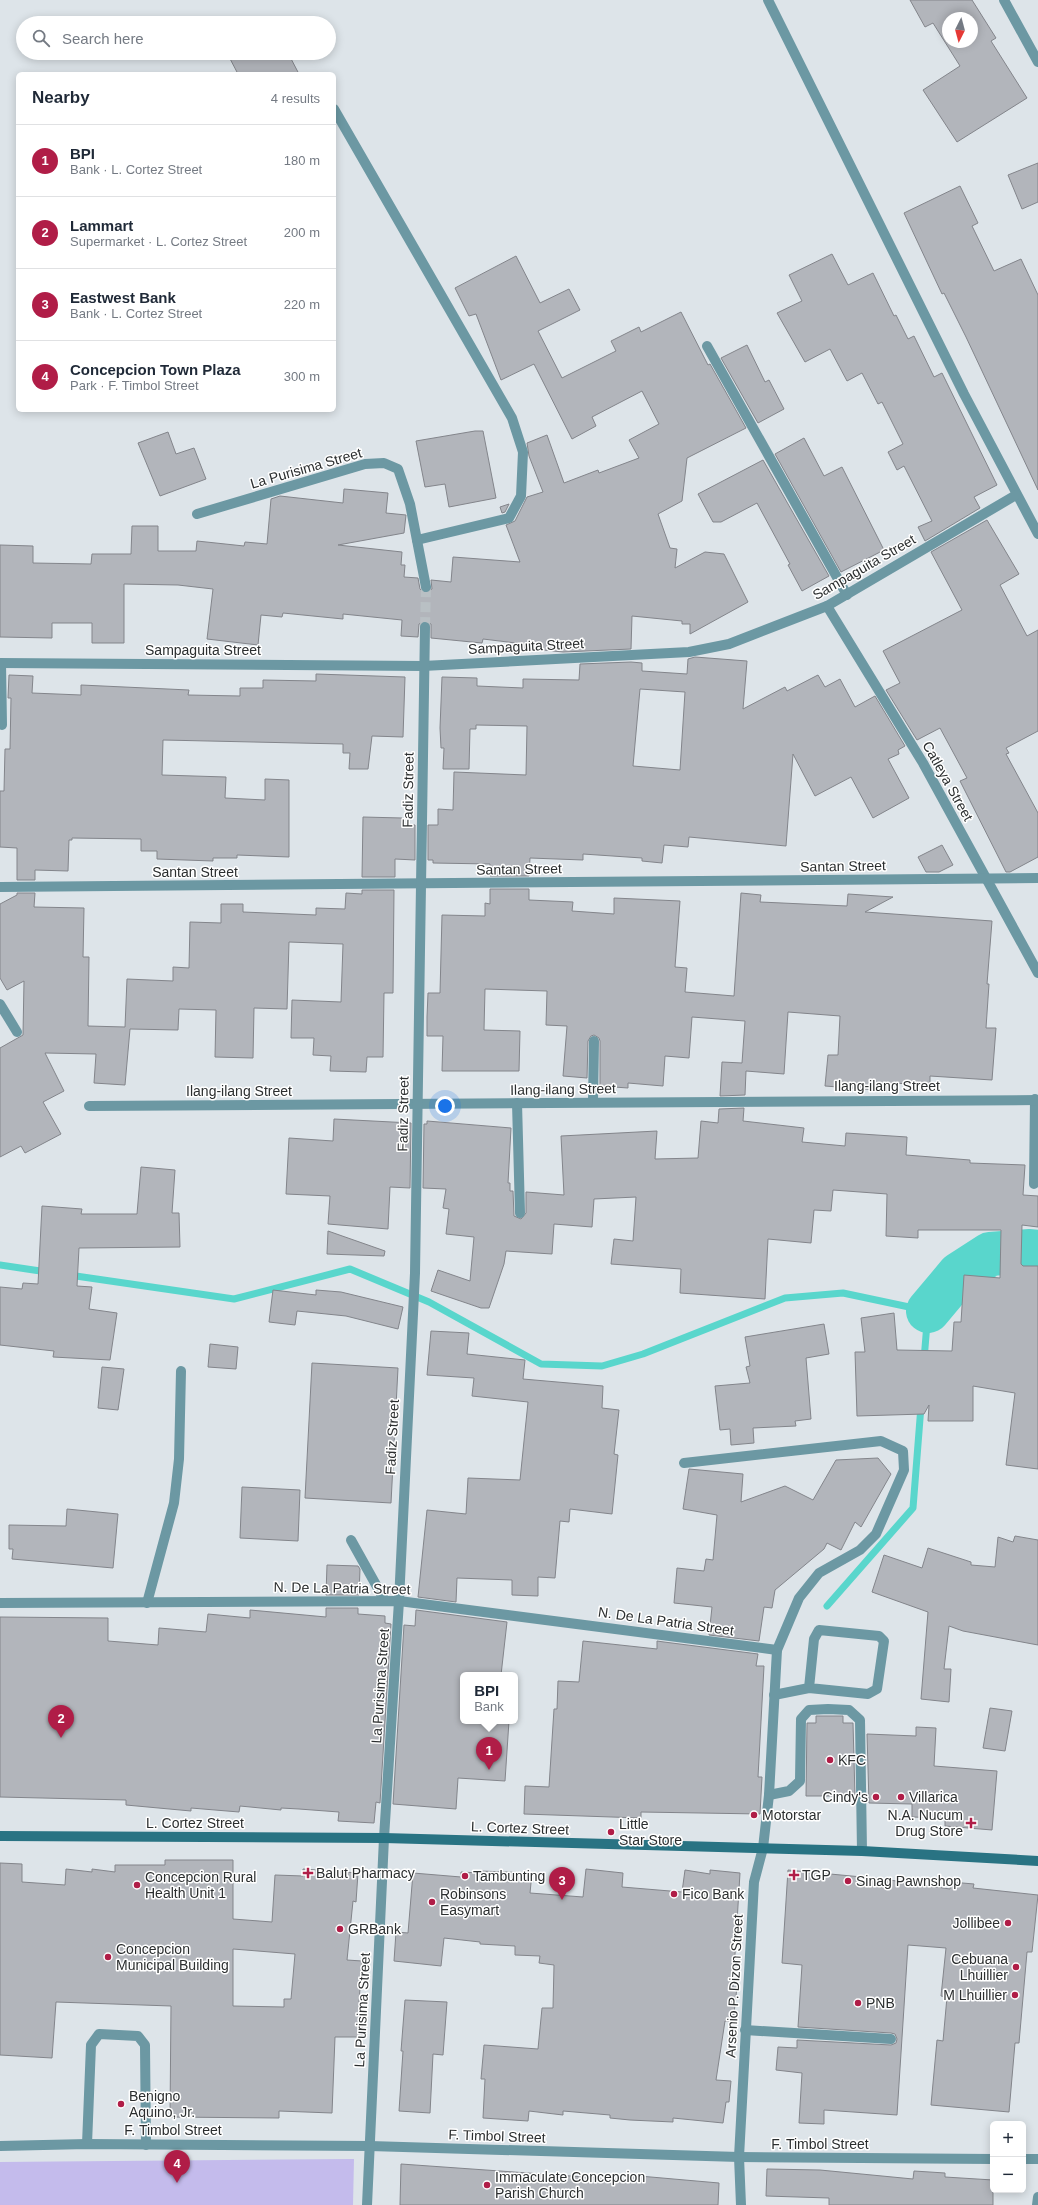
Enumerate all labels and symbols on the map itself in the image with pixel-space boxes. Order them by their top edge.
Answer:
north arrow [942,12,978,48]
street label: La Purisima Street [248,444,364,492]
street label: Sampaguita Street [810,531,918,603]
street label: Sampaguita Street [468,635,584,657]
street label: Sampaguita Street [145,642,261,658]
street label: Catleya Street [919,738,977,824]
street label: Fadiz Street [399,752,417,828]
street label: Santan Street [800,857,886,875]
street label: Santan Street [476,860,562,878]
street label: Santan Street [152,864,238,880]
street label: Fadiz Street [394,1076,412,1152]
street label: Ilang-ilang Street [834,1078,940,1094]
street label: Ilang-ilang Street [510,1080,616,1098]
street label: Ilang-ilang Street [186,1083,292,1099]
your location [435,1096,455,1116]
street label: Fadiz Street [382,1399,402,1475]
street label: N. De La Patria Street [273,1579,411,1597]
street label: N. De La Patria Street [597,1604,735,1638]
street label: La Purisima Street [368,1628,392,1744]
pin: 2 [48,1705,74,1738]
pin: 1 [476,1737,502,1770]
place label: KFC [838,1752,866,1768]
marker: KFC [825,1755,835,1765]
place label: Cindy's [823,1789,868,1805]
place label: Villarica [909,1789,958,1805]
marker: Cindy's [871,1792,881,1802]
marker: Villarica [896,1792,906,1802]
place label: Motorstar [762,1807,821,1823]
place label: N.A. Nucum Drug Store [888,1807,963,1839]
marker: Motorstar [749,1810,759,1820]
street label: L. Cortez Street [146,1815,244,1831]
place label: Little Star Store [619,1816,682,1848]
street label: L. Cortez Street [471,1818,569,1838]
marker: N.A. Nucum Drug Store [966,1818,976,1828]
marker: Little Star Store [606,1827,616,1837]
place label: Balut Pharmacy [316,1865,415,1881]
pin: 3 [549,1867,575,1900]
place label: TGP [802,1867,831,1883]
marker: Balut Pharmacy [303,1868,313,1878]
place label: Tambunting [473,1868,545,1884]
place label: Concepcion Rural Health Unit 1 [145,1869,256,1901]
marker: TGP [789,1870,799,1880]
marker: Tambunting [460,1871,470,1881]
place label: Sinag Pawnshop [856,1873,961,1889]
marker: Sinag Pawnshop [843,1876,853,1886]
marker: Concepcion Rural Health Unit 1 [132,1880,142,1890]
place label: Robinsons Easymart [440,1886,506,1918]
place label: Fico Bank [682,1886,745,1902]
marker: Fico Bank [669,1889,679,1899]
marker: Robinsons Easymart [427,1897,437,1907]
street label: Arsenio P. Dizon Street [722,1914,746,2058]
place label: Jollibee [953,1915,1000,1931]
marker: Jollibee [1003,1918,1013,1928]
place label: GRBank [348,1921,402,1937]
marker: GRBank [335,1924,345,1934]
place label: Concepcion Municipal Building [116,1941,229,1973]
place label: Cebuana Lhuillier [951,1951,1008,1983]
marker: Concepcion Municipal Building [103,1952,113,1962]
street label: La Purisima Street [351,1952,373,2068]
marker: Cebuana Lhuillier [1011,1962,1021,1972]
place label: M Lhuillier [943,1987,1007,2003]
marker: M Lhuillier [1010,1990,1020,2000]
place label: PNB [866,1995,895,2011]
marker: PNB [853,1998,863,2008]
place label: Benigno Aquino, Jr. [129,2088,195,2120]
marker: Benigno Aquino, Jr. [116,2099,126,2109]
street label: F. Timbol Street [124,2122,222,2138]
street label: F. Timbol Street [448,2126,546,2146]
street label: F. Timbol Street [771,2136,869,2152]
pin: 4 [164,2150,190,2183]
place label: Immaculate Concepcion Parish Church [495,2169,645,2201]
marker: Immaculate Concepcion Parish Church [482,2180,492,2190]

